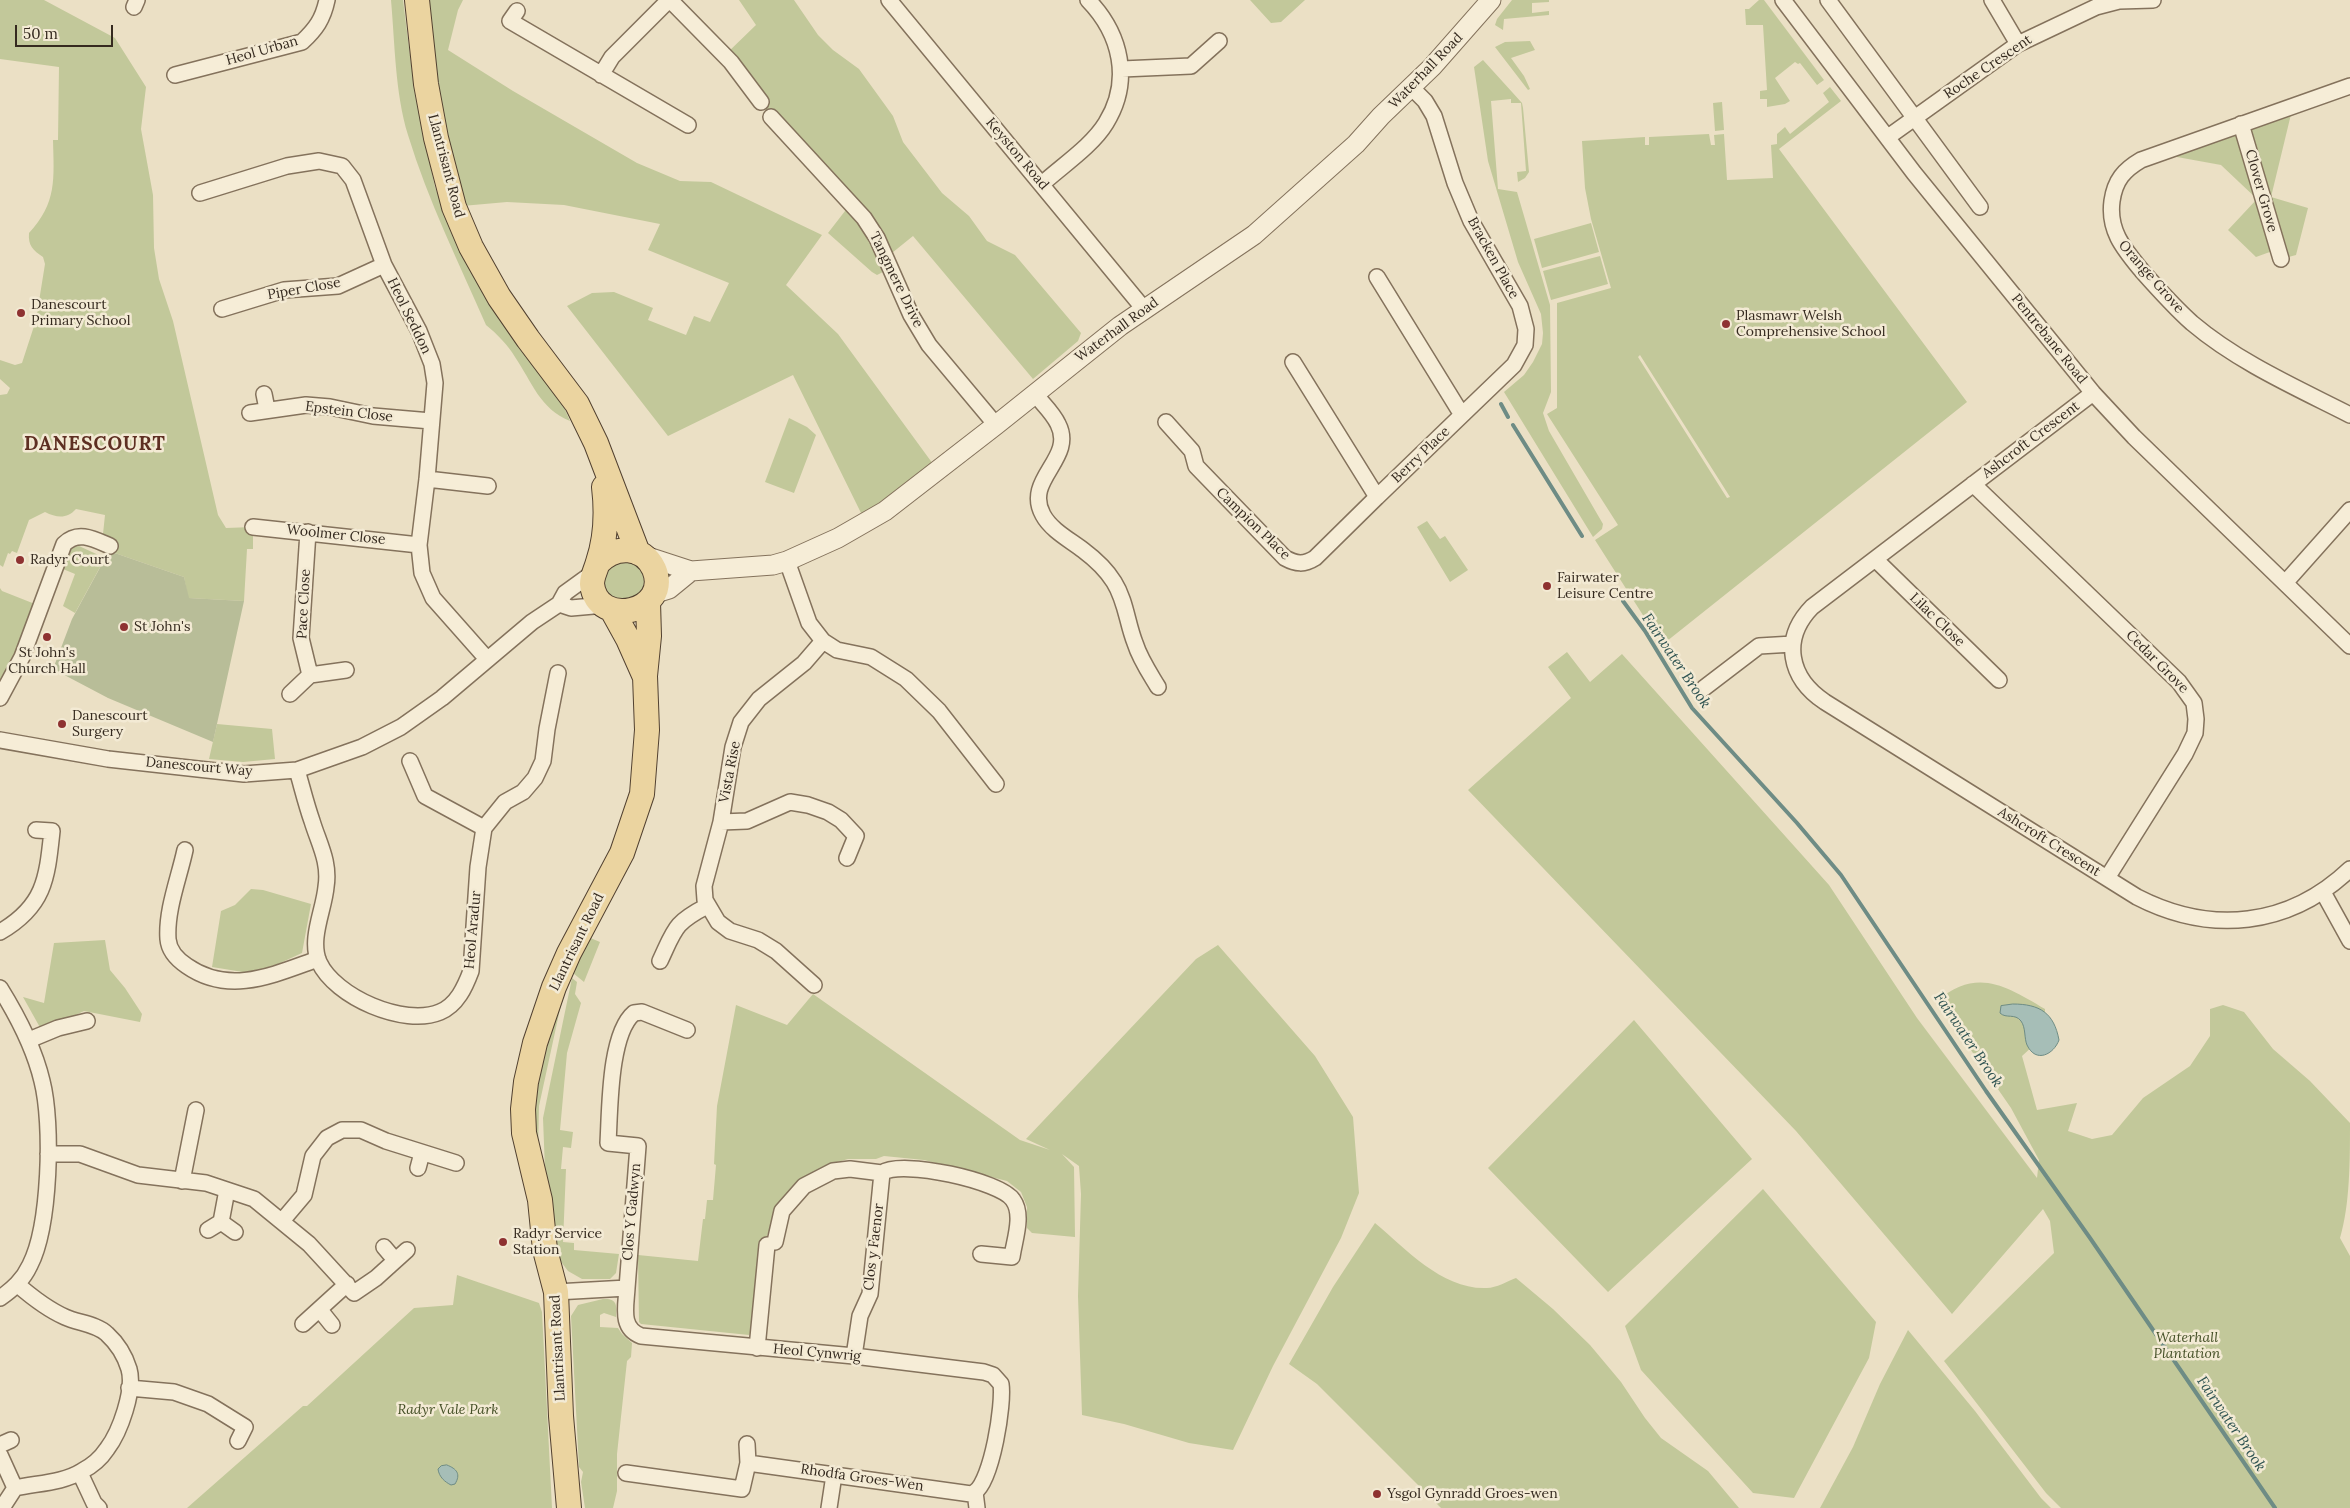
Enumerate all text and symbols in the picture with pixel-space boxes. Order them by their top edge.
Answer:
scale bar [18,15,115,47]
text: 50 m [23,24,58,43]
street label: Waterhall Road [1386,30,1466,112]
street label: Roche Crescent [1941,31,2035,103]
street label: Heol Urban [224,33,300,69]
street label: Llantrisant Road [424,112,468,220]
street label: Keyston Road [982,115,1052,193]
street label: Clover Grove [2241,148,2281,234]
street label: Bracken Place [1464,214,1522,302]
street label: Tangmere Drive [866,229,926,331]
street label: Orange Grove [2115,237,2187,317]
street label: Piper Close [266,274,342,304]
street label: Heol Seddon [383,275,435,357]
street label: Pentrebane Road [2008,291,2090,387]
street label: Waterhall Road [1072,294,1162,366]
place label: Danescourt Primary School [31,297,131,330]
marker: Danescourt Primary School [15,307,27,319]
place label: Plasmawr Welsh Comprehensive School [1736,308,1886,341]
marker: Plasmawr Welsh Comprehensive School [1720,318,1732,330]
street label: Epstein Close [304,398,394,426]
street label: Ashcroft Crescent [1979,398,2083,482]
street label: Berry Place [1389,423,1453,487]
district label: DANESCOURT [23,434,167,456]
street label: Campion Place [1212,484,1294,564]
street label: Woolmer Close [286,521,386,549]
place label: Radyr Court [30,552,109,568]
marker: Radyr Court [14,554,26,566]
street label: Pace Close [294,569,314,639]
place label: Fairwater Leisure Centre [1557,570,1653,602]
marker: Fairwater Leisure Centre [1541,580,1553,592]
street label: Lilac Close [1906,590,1968,650]
water label: Fairwater Brook [1638,610,1714,712]
place label: St John's [134,619,190,635]
marker: St John's [118,621,130,633]
street label: Cedar Grove [2122,627,2192,697]
marker: St John's Church Hall [41,631,53,643]
place label: St John's Church Hall [8,645,86,678]
place label: Danescourt Surgery [72,708,148,740]
marker: Danescourt Surgery [56,718,68,730]
street label: Vista Rise [716,740,744,804]
street label: Danescourt Way [145,754,253,780]
street label: Ashcroft Crescent [1995,804,2103,880]
street label: Heol Aradur [461,890,485,970]
street label: Llantrisant Road [546,890,608,994]
water label: Fairwater Brook [1930,989,2006,1091]
street label: Clos Y Gadwyn [619,1163,645,1261]
street label: Clos y Faenor [860,1202,888,1292]
place label: Radyr Service Station [513,1226,602,1258]
marker: Radyr Service Station [497,1236,509,1248]
street label: Llantrisant Road [547,1294,569,1402]
park label: Waterhall Plantation [2154,1330,2220,1362]
street label: Heol Cynwrig [772,1341,862,1365]
water label: Fairwater Brook [2193,1373,2269,1475]
park label: Radyr Vale Park [397,1402,499,1418]
street label: Rhodfa Groes-Wen [799,1461,925,1495]
place label: Ysgol Gynradd Groes-wen [1387,1486,1558,1502]
marker: Ysgol Gynradd Groes-wen [1371,1488,1383,1500]

